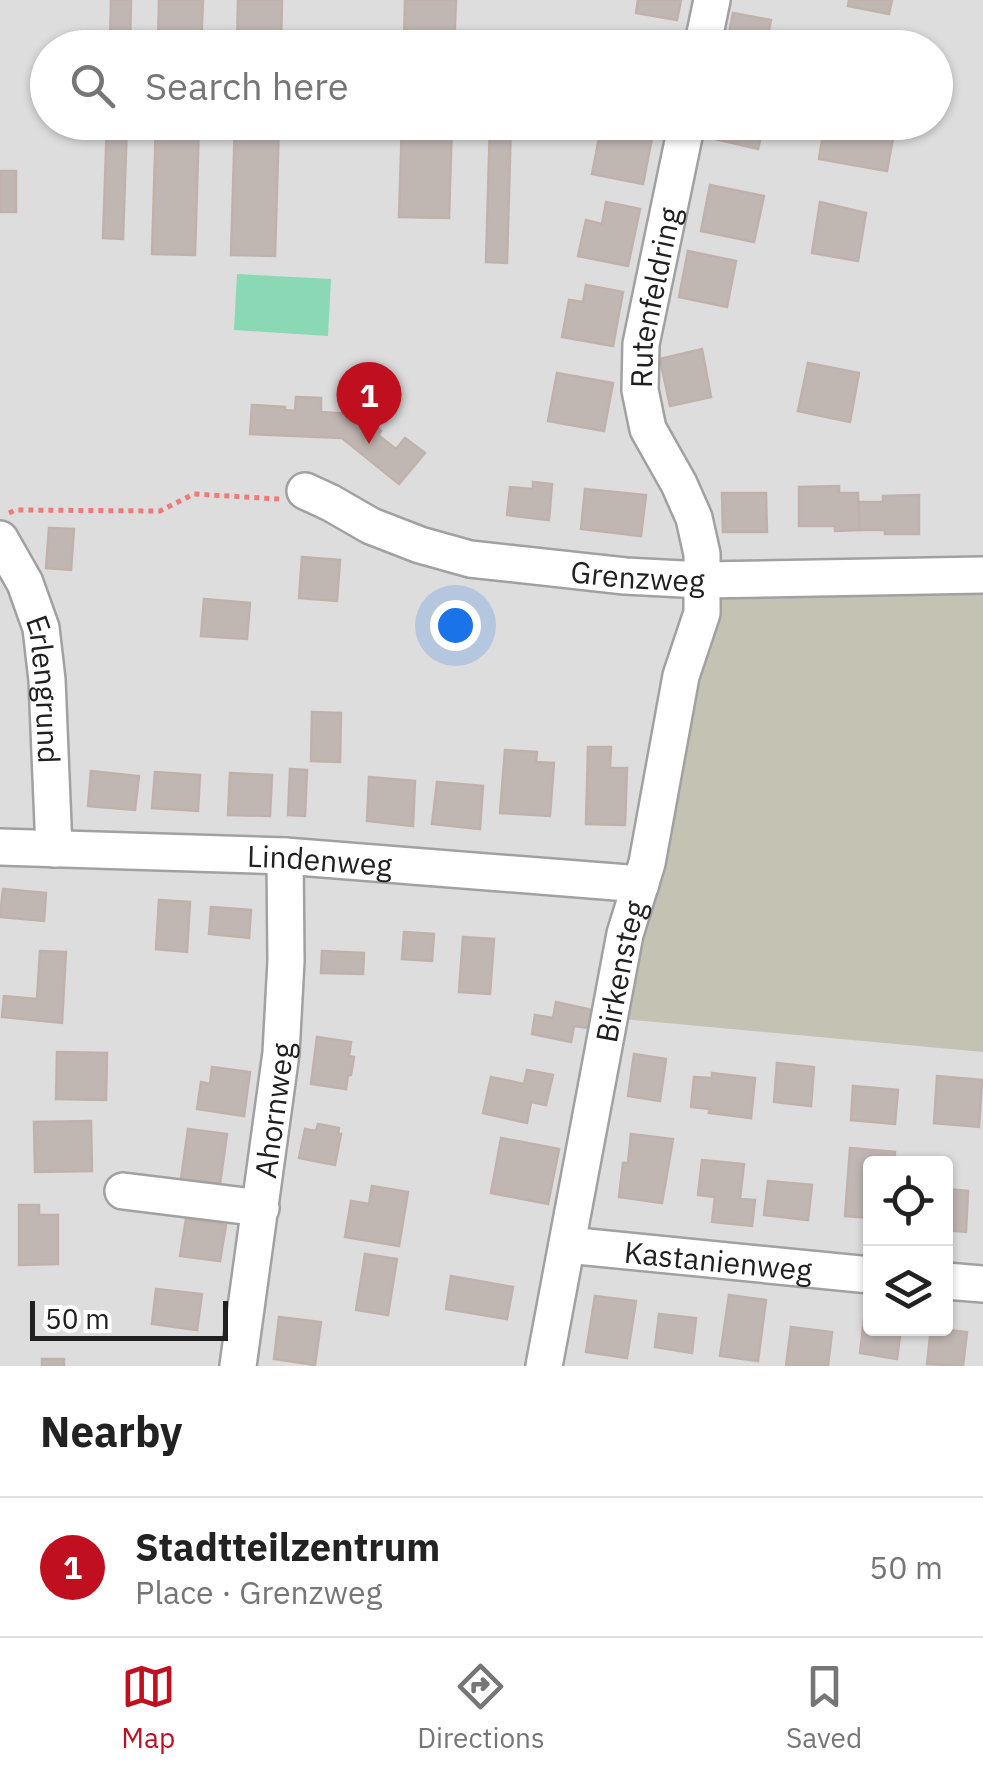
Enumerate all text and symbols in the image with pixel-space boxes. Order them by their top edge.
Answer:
search box [30,30,953,140]
icon: search [65,58,120,113]
text: Search here [145,61,349,110]
street label: Rutenfeldring [621,203,688,388]
pin: 1 [336,362,402,444]
street label: Grenzweg [569,551,706,600]
your location [430,600,481,651]
street label: Erlengrund [18,610,70,764]
street label: Lindenweg [246,835,394,884]
street label: Birkensteg [586,895,654,1045]
street label: Ahornweg [245,1042,301,1181]
map controls [863,1156,953,1336]
button: locate [863,1156,953,1246]
street label: Kastanienweg [622,1231,814,1289]
button: layers [863,1246,953,1336]
scale bar [30,1296,228,1340]
text: 50 m [45,1300,110,1337]
text: Nearby [40,1404,182,1459]
text: Stadtteilzentrum [135,1522,440,1571]
text: 1 [63,1546,82,1588]
text: 50 m [869,1546,943,1588]
text: Place · Grenzweg [135,1571,383,1613]
tab: Map [121,1659,176,1756]
tab: Directions [417,1659,545,1756]
tab: Saved [786,1659,862,1756]

